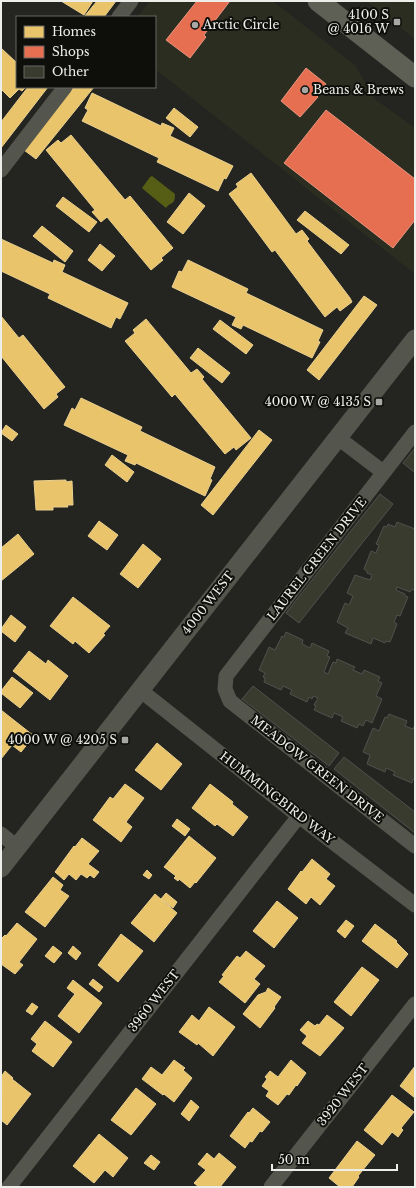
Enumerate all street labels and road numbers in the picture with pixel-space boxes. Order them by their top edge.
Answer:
street label: LAUREL GREEN DRIVE [264,494,370,623]
street label: 4000 WEST [178,568,237,637]
street label: MEADOW GREEN DRIVE [248,712,387,825]
street label: HUMMINGBIRD WAY [217,748,338,847]
street label: 3960 WEST [125,966,183,1035]
street label: 3920 WEST [314,1061,372,1129]

